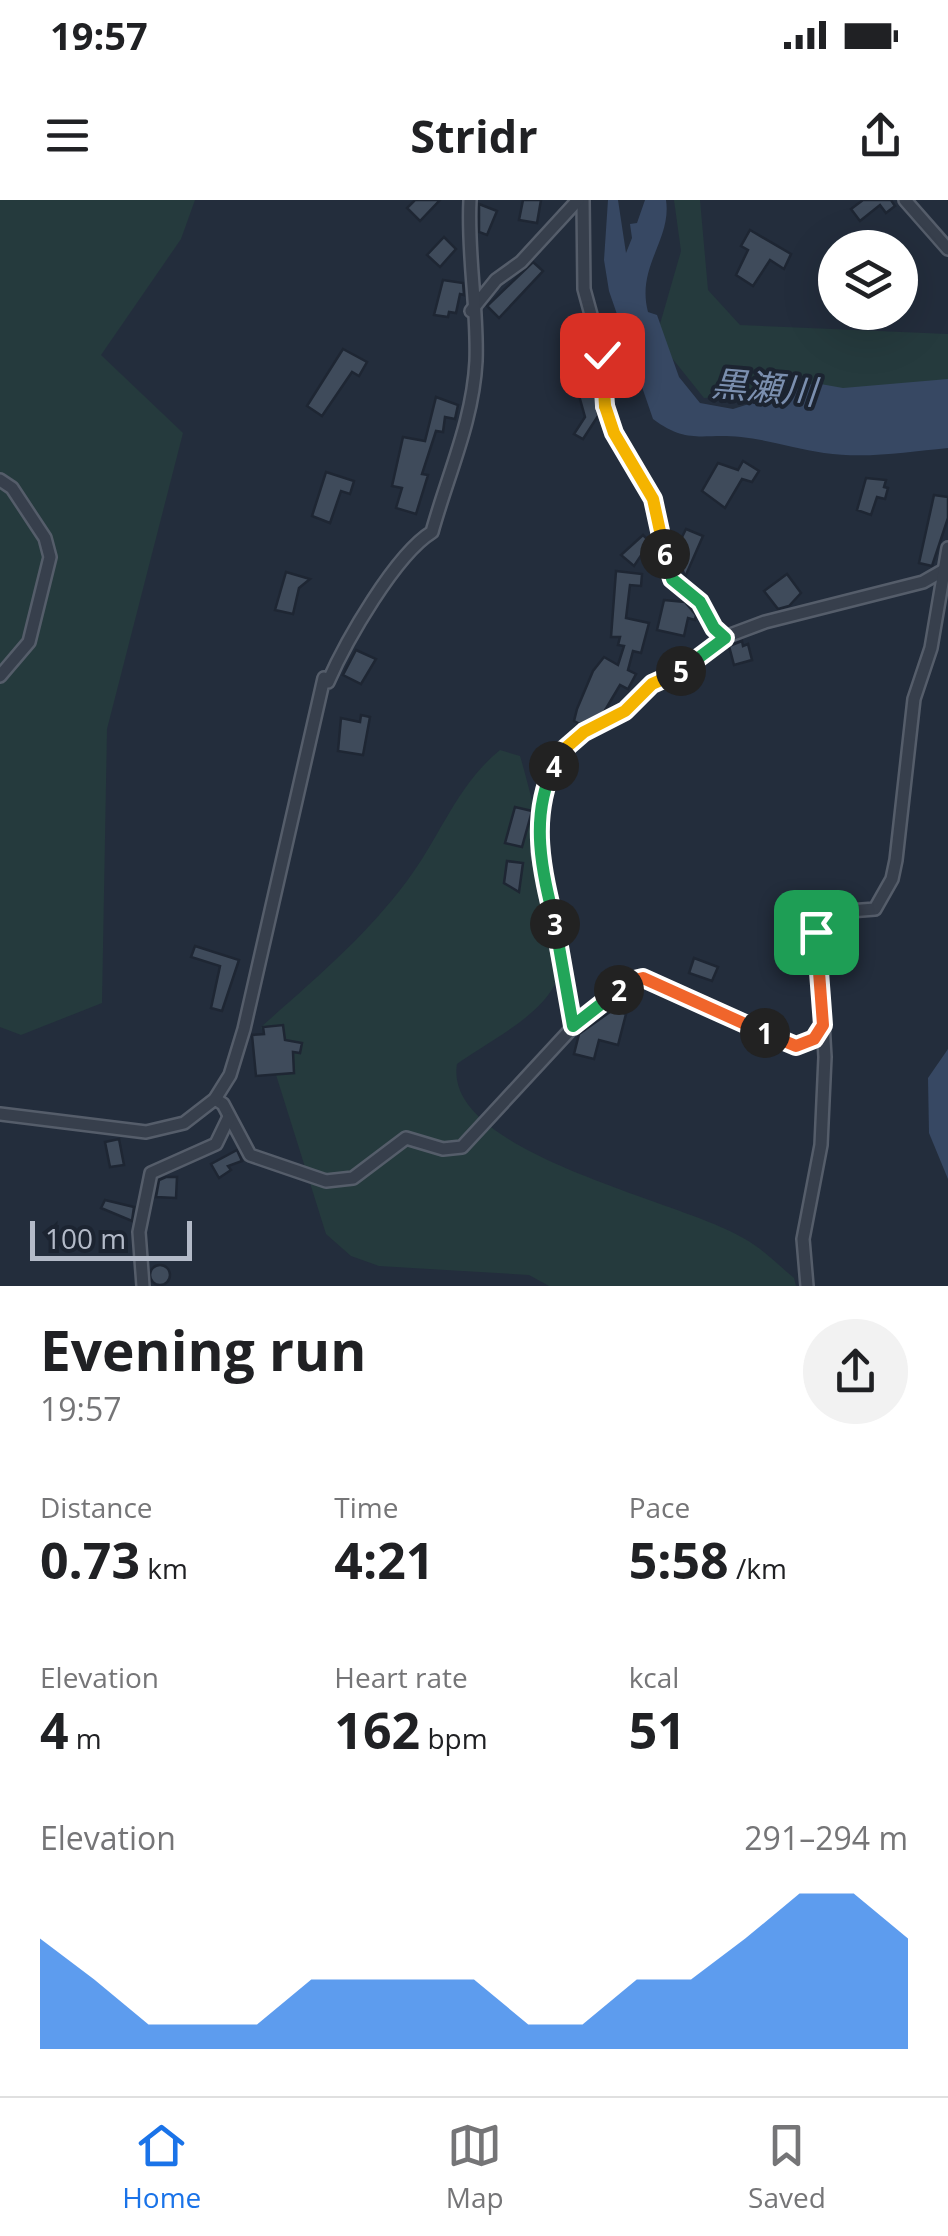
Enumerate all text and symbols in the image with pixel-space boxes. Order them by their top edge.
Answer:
text: 19:57 [50,9,148,61]
text: Stridr [410,105,538,166]
icon: menu [40,108,95,163]
icon: share [853,108,908,163]
map controls [818,230,918,330]
button: layers [818,230,918,330]
pin [560,313,645,398]
icon: check [575,328,630,383]
water label: 黒瀬川 [710,359,822,415]
pin: 6 [640,529,690,579]
text: 6 [657,535,673,573]
pin: 5 [656,646,706,696]
text: 5 [673,652,689,690]
pin: 4 [529,741,579,791]
text: 4 [546,747,562,785]
pin [774,890,859,975]
pin: 3 [530,899,580,949]
text: 3 [547,905,563,943]
icon: arrive [789,905,844,960]
pin: 2 [594,965,644,1015]
text: 2 [611,971,627,1009]
pin: 1 [740,1008,790,1058]
text: 1 [757,1014,773,1052]
scale bar [30,1216,192,1260]
text: 100 m [45,1219,126,1257]
text: Evening run [40,1312,366,1387]
button: share [803,1319,908,1424]
text: 19:57 [40,1387,122,1430]
text: Distance [40,1488,153,1526]
text: Time [334,1488,398,1526]
text: Pace [629,1488,690,1526]
text: 0.73 [40,1526,140,1594]
text: 4:21 [334,1526,434,1594]
text: 5:58 [629,1526,729,1594]
text: km [140,1549,188,1587]
text: /km [729,1549,787,1587]
text: Elevation [40,1658,159,1696]
text: Heart rate [334,1658,468,1696]
text: kcal [629,1658,679,1696]
text: 4 [40,1696,69,1764]
text: 162 [334,1696,420,1764]
text: 51 [629,1696,686,1764]
text: m [69,1719,102,1757]
text: bpm [420,1719,488,1757]
text: Elevation [40,1816,176,1859]
text: 291–294 m [744,1816,908,1859]
tab: Home [122,2118,201,2216]
tab: Map [446,2118,504,2216]
tab: Saved [748,2118,826,2216]

